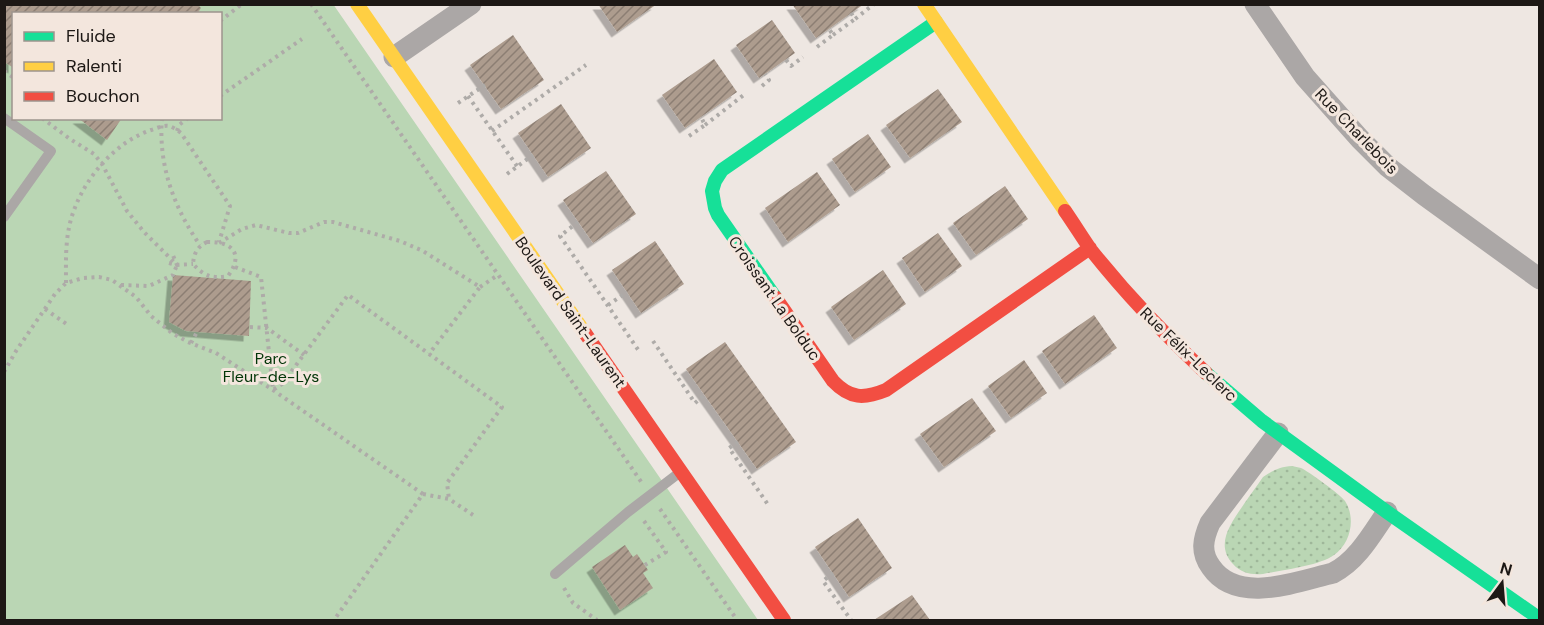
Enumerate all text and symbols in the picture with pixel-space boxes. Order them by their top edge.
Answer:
legend [12,12,222,120]
text: Fluide [66,24,116,48]
text: Ralenti [66,54,122,78]
text: Bouchon [66,84,140,108]
street label: Rue Charlebois [1310,84,1403,179]
street label: Croissant La Bolduc [724,232,825,365]
street label: Boulevard Saint-Laurent [510,233,631,392]
street label: Rue Félix-Leclerc [1136,303,1242,406]
park label: Parc Fleur-de-Lys [223,348,319,387]
north arrow [1472,553,1532,613]
text: N [1497,557,1515,581]

